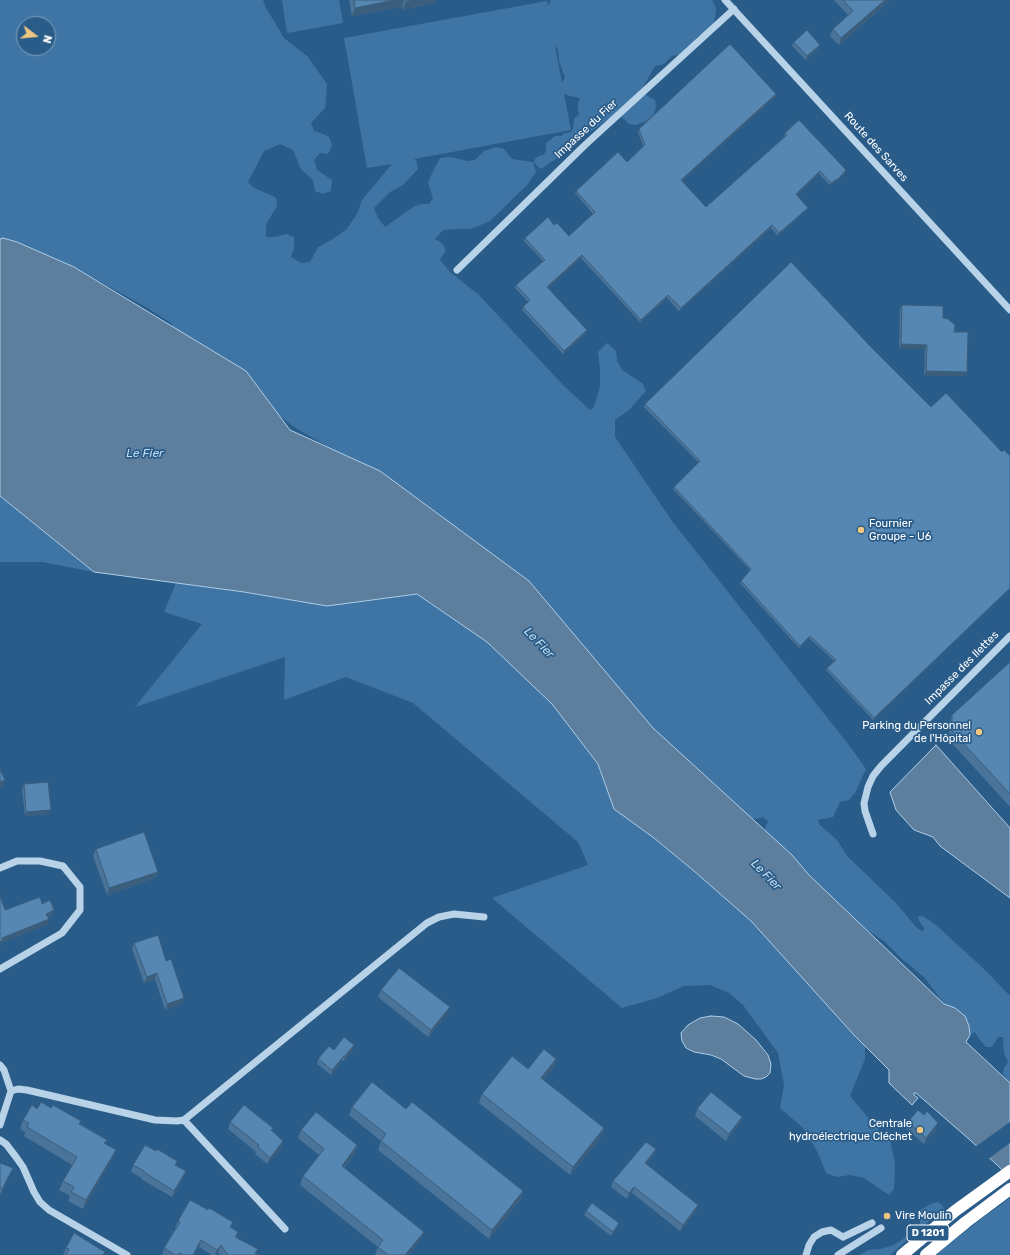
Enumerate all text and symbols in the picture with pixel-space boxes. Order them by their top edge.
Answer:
north arrow [16,16,56,56]
text: N [40,34,54,45]
street label: Impasse du Fier [552,97,620,161]
street label: Route des Sarves [841,110,911,184]
water label: Le Fier [126,447,164,461]
place label: Fournier Groupe - U6 [869,517,931,543]
marker: Fournier Groupe - U6 [856,525,866,535]
water label: Le Fier [521,625,557,661]
street label: Impasse des Ilettes [922,628,1002,708]
place label: Parking du Personnel de l'Hôpital [862,719,971,745]
marker: Parking du Personnel de l'Hôpital [974,727,984,737]
water label: Le Fier [748,857,784,893]
place label: Centrale hydroélectrique Cléchet [789,1117,912,1143]
marker: Centrale hydroélectrique Cléchet [915,1125,925,1135]
place label: Vire Moulin [895,1209,951,1223]
marker: Vire Moulin [882,1211,892,1221]
road number: D 1201 [907,1225,949,1241]

